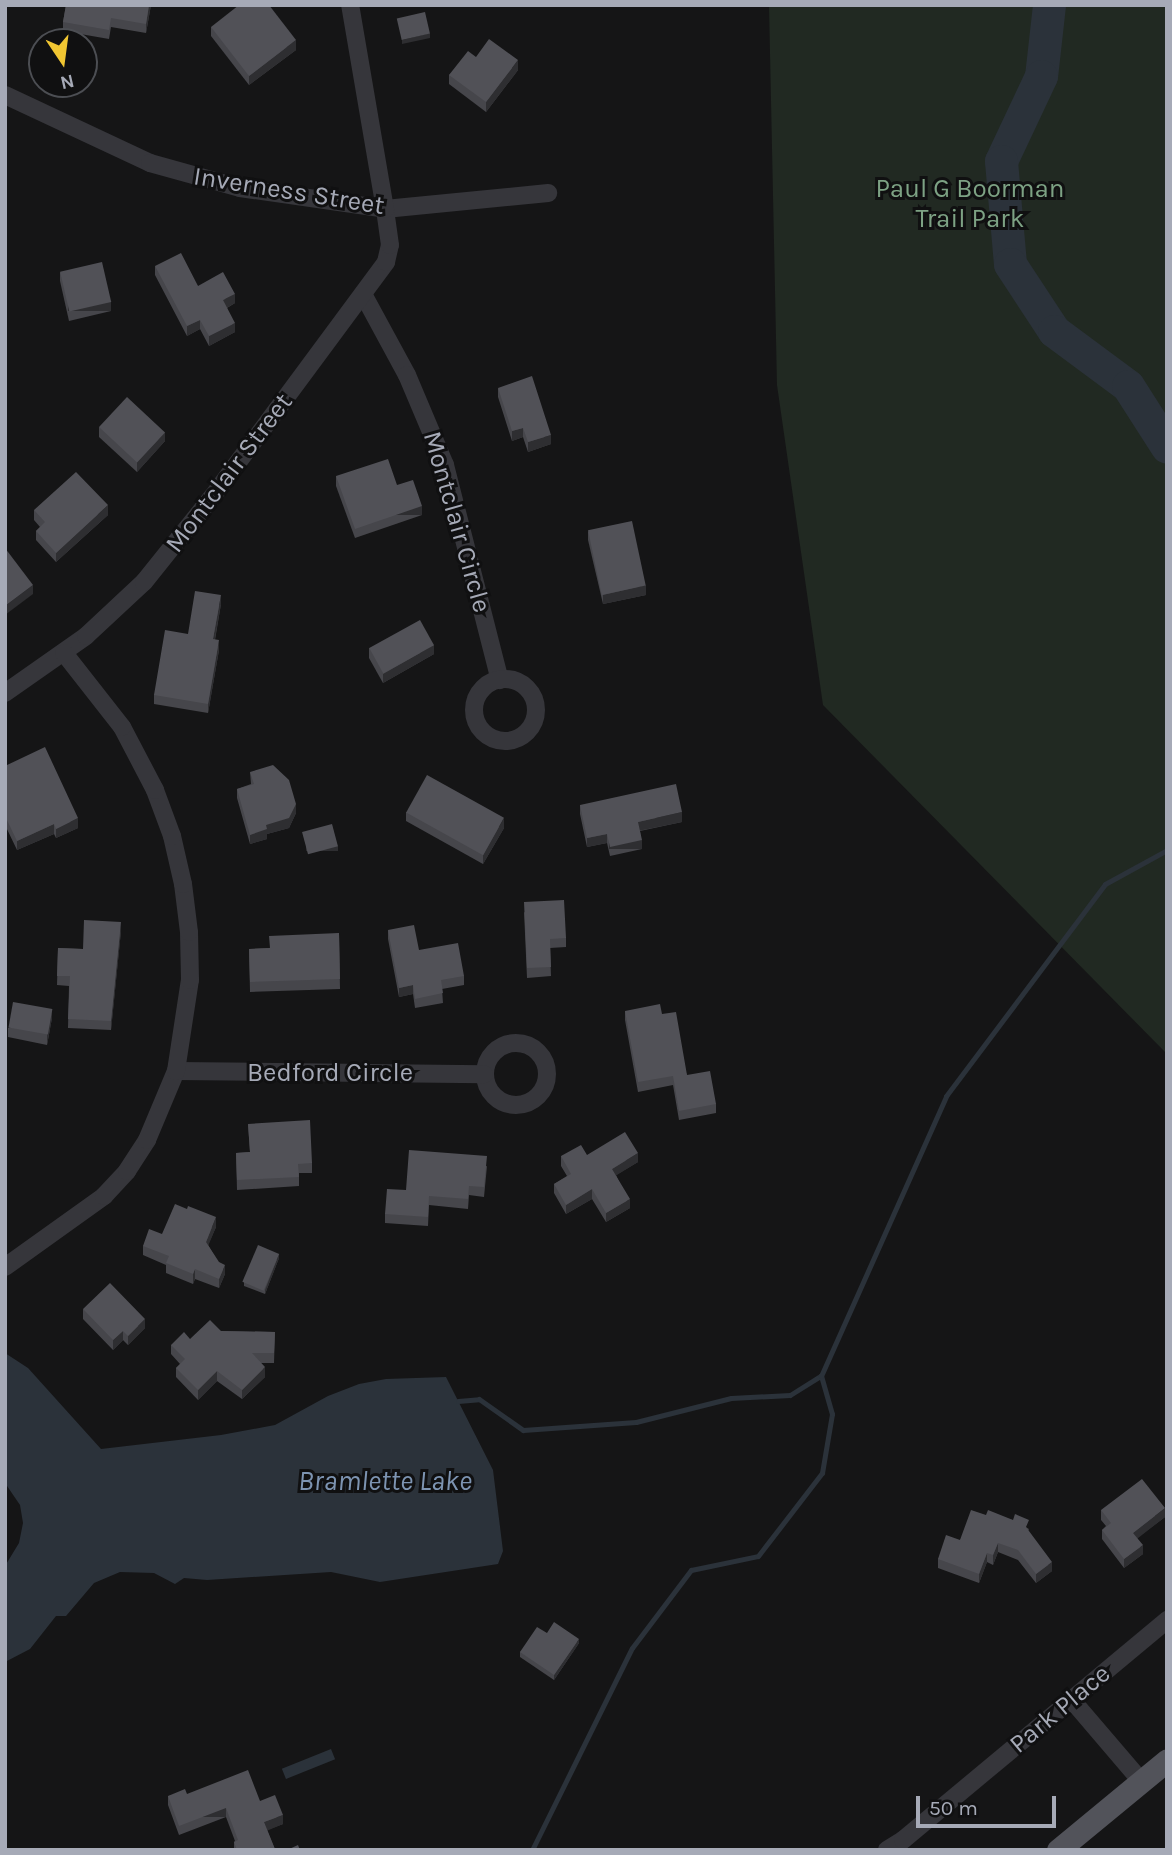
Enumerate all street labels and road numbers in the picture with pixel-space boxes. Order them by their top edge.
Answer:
street label: Inverness Street [191,161,387,221]
street label: Montclair Street [159,387,299,559]
street label: Montclair Circle [416,428,498,616]
street label: Bedford Circle [247,1057,413,1089]
street label: Park Place [1003,1658,1117,1760]

